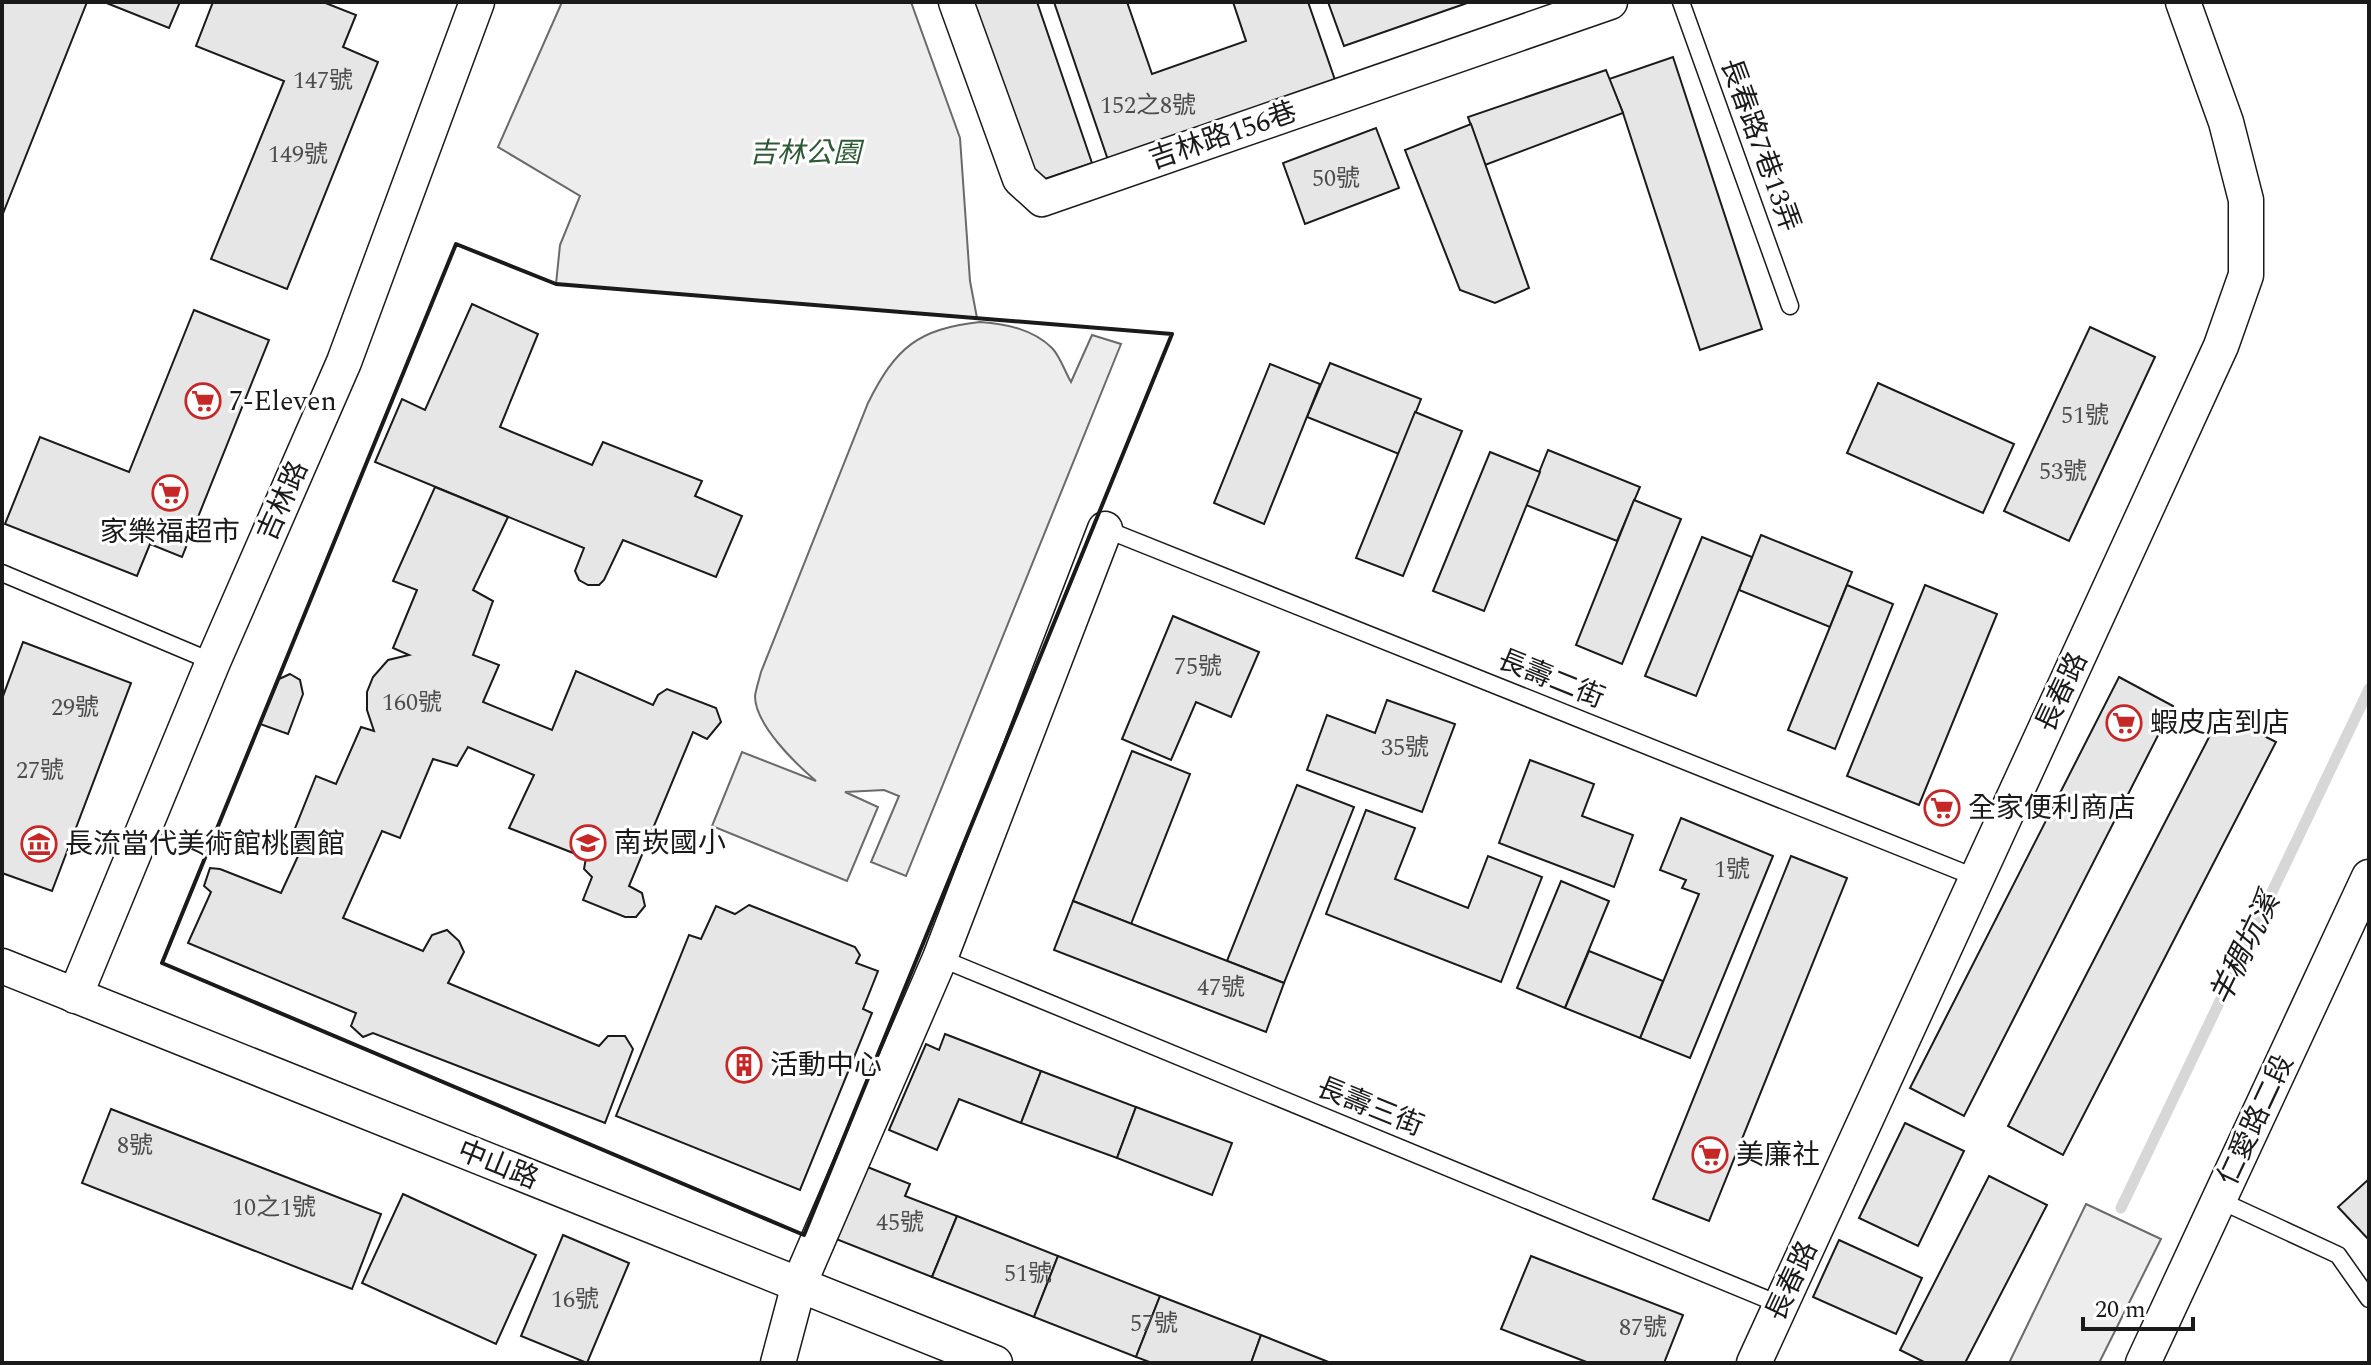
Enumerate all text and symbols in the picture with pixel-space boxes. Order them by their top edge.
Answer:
street label: 長春路7巷13弄 [1709,52,1811,238]
house number: 147號 [293,63,353,99]
house number: 152之8號 [1100,88,1196,124]
street label: 吉林路156巷 [1143,91,1303,181]
park label: 吉林公園 [749,132,865,175]
house number: 149號 [268,137,328,173]
house number: 50號 [1312,161,1360,197]
place label: 7-Eleven [229,380,337,423]
supermarket icon: 7-Eleven [184,382,222,420]
house number: 51號 [2061,398,2109,434]
street label: 吉林路 [246,454,320,548]
house number: 53號 [2039,454,2087,490]
supermarket icon: 家樂福超市 [151,474,189,512]
place label: 家樂福超市 [100,511,240,554]
street label: 長壽二街 [1491,638,1611,720]
street label: 長春路 [2025,645,2099,739]
house number: 75號 [1174,649,1222,685]
house number: 160號 [382,685,442,721]
house number: 29號 [51,690,99,726]
place label: 蝦皮店到店 [2150,702,2290,745]
supermarket icon: 蝦皮店到店 [2105,704,2143,742]
house number: 35號 [1381,730,1429,766]
house number: 27號 [16,753,64,789]
place label: 全家便利商店 [1968,787,2136,830]
supermarket icon: 全家便利商店 [1923,789,1961,827]
place label: 南崁國小 [614,822,726,865]
place label: 長流當代美術館桃園館 [65,823,345,866]
school or university icon: 南崁國小 [569,824,607,862]
museum icon: 長流當代美術館桃園館 [20,825,58,863]
house number: 1號 [1714,852,1750,888]
water label: 羊稠坑溪 [2198,881,2294,1013]
house number: 47號 [1197,970,1245,1006]
place label: 活動中心 [770,1044,882,1087]
building icon: 活動中心 [725,1046,763,1084]
street label: 仁愛路二段 [2207,1047,2305,1193]
street label: 長壽三街 [1310,1066,1430,1148]
house number: 8號 [117,1128,153,1164]
street label: 中山路 [451,1129,545,1201]
place label: 美廉社 [1736,1134,1820,1177]
supermarket icon: 美廉社 [1691,1136,1729,1174]
house number: 10之1號 [232,1190,316,1226]
house number: 45號 [876,1205,924,1241]
street label: 長春路 [1755,1234,1829,1328]
house number: 51號 [1004,1256,1052,1292]
scale bar [2083,1281,2193,1331]
house number: 16號 [551,1282,599,1318]
text: 20 m [2095,1292,2146,1328]
house number: 57號 [1130,1306,1178,1342]
house number: 87號 [1619,1310,1667,1346]

